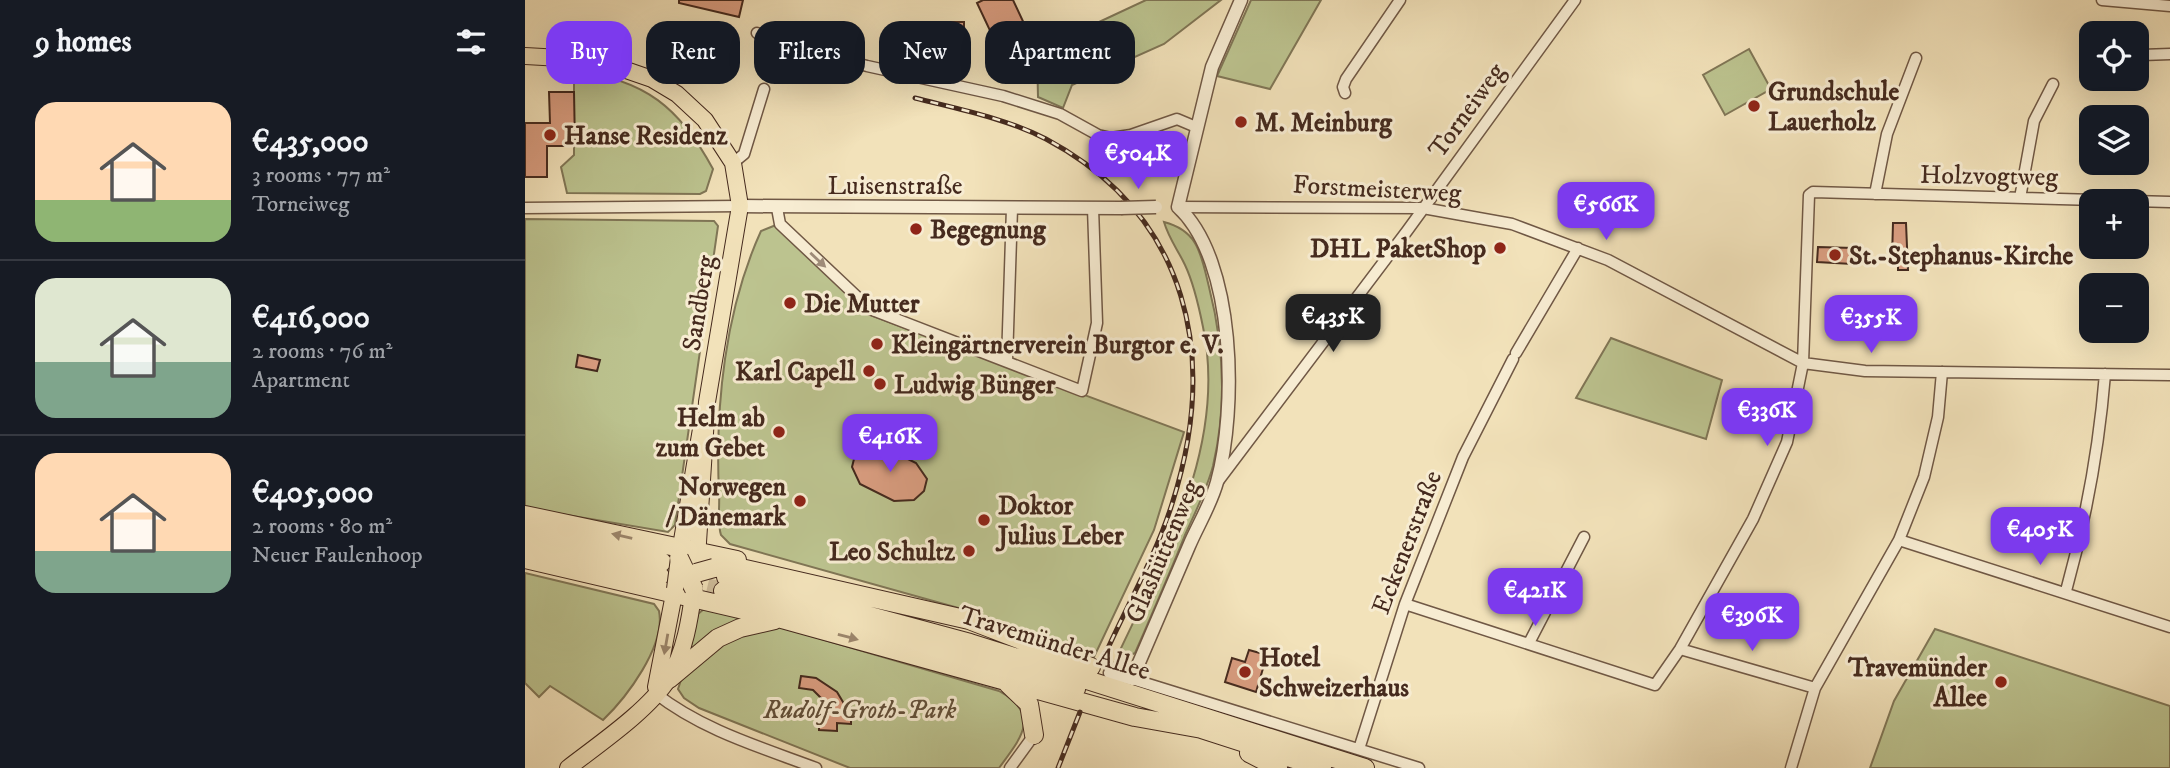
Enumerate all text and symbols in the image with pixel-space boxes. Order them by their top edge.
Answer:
chip: Buy [546,21,632,84]
chip: Rent [646,21,740,84]
chip: Filters [754,21,865,84]
chip: New [879,21,971,84]
chip: Apartment [985,21,1135,84]
map controls [2079,21,2149,343]
button: locate [2079,21,2149,91]
icon: filters [452,23,490,61]
text: 9 homes [35,24,132,61]
street label: Torneiweg [1421,56,1513,165]
place label: Grundschule Lauerholz [1768,76,1900,139]
marker: Grundschule Lauerholz [1746,98,1762,114]
button: layers [2079,105,2149,175]
place label: M. Meinburg [1255,107,1393,140]
marker: M. Meinburg [1233,114,1249,130]
place label: Hanse Residenz [564,120,728,153]
text: €435,000 [252,124,369,161]
marker: Hanse Residenz [542,127,558,143]
icon: home [91,130,175,214]
pin: €504K [1089,132,1187,191]
text: €504K [1105,139,1171,168]
street label: Holzvogtweg [1920,159,2059,194]
text: 3 rooms · 77 m² [252,161,390,190]
street label: Forstmeisterweg [1292,169,1462,210]
street label: Luisenstraße [827,170,963,203]
pin: €566K [1557,182,1655,242]
button: + [2079,189,2149,259]
text: Torneiweg [252,190,349,219]
text: €566K [1573,190,1639,219]
place label: Begegnung [930,214,1047,247]
marker: Begegnung [908,221,924,237]
place label: DHL PaketShop [1310,233,1486,266]
marker: DHL PaketShop [1492,240,1508,256]
place label: St.-Stephanus-Kirche [1849,240,2074,273]
marker: St.-Stephanus-Kirche [1827,247,1843,263]
one-way arrow [809,251,826,267]
street label: Sandberg [676,253,723,353]
button: − [2079,273,2149,343]
place label: Die Mutter [804,288,920,321]
pin: €435K [1284,294,1382,354]
marker: Die Mutter [782,295,798,311]
pin: €355K [1822,296,1920,355]
text: €416,000 [252,300,370,337]
text: €435K [1302,302,1364,331]
text: €355K [1840,303,1902,332]
icon: home [91,306,175,390]
place label: Kleingärtnerverein Burgtor e. V. [891,329,1224,362]
marker: Kleingärtnerverein Burgtor e. V. [869,336,885,352]
text: 2 rooms · 76 m² [252,337,392,366]
place label: Karl Capell [735,356,856,389]
marker: Karl Capell [861,363,877,379]
text: Apartment [252,366,350,395]
place label: Ludwig Bünger [894,369,1056,402]
marker: Ludwig Bünger [872,376,888,392]
pin: €336K [1718,388,1816,448]
text: €336K [1738,396,1796,425]
place label: Helm ab zum Gebet [656,402,766,465]
pin: €416K [841,414,939,474]
text: €416K [858,422,922,451]
marker: Helm ab zum Gebet [771,424,787,440]
street label: Eckenerstraße [1365,466,1450,619]
place label: Norwegen / Dänemark [665,471,787,534]
text: €405,000 [252,475,374,512]
street label: Glashüttenweg [1118,475,1209,628]
icon: home [91,481,175,565]
place label: Doktor Julius Leber [995,490,1124,553]
marker: Norwegen / Dänemark [792,493,808,509]
pin: €405K [1991,508,2089,567]
text: 2 rooms · 80 m² [252,512,392,541]
marker: Doktor Julius Leber [976,512,992,528]
text: €405K [2007,515,2073,544]
one-way arrow [610,530,632,541]
place label: Leo Schultz [829,536,956,569]
text: Neuer Faulenhoop [252,541,423,570]
marker: Leo Schultz [961,543,977,559]
pin: €421K [1486,568,1584,628]
text: €421K [1504,576,1566,605]
pin: €396K [1703,594,1801,653]
street label: Travemünder Allee [955,599,1154,688]
text: €396K [1721,601,1783,630]
one-way arrow [838,633,859,643]
one-way arrow [660,634,671,656]
place label: Hotel Schweizerhaus [1259,642,1409,705]
place label: Travemünder Allee [1847,652,1987,715]
marker: Hotel Schweizerhaus [1237,664,1253,680]
marker: Travemünder Allee [1993,674,2009,690]
park label: Rudolf-Groth-Park [763,694,957,727]

